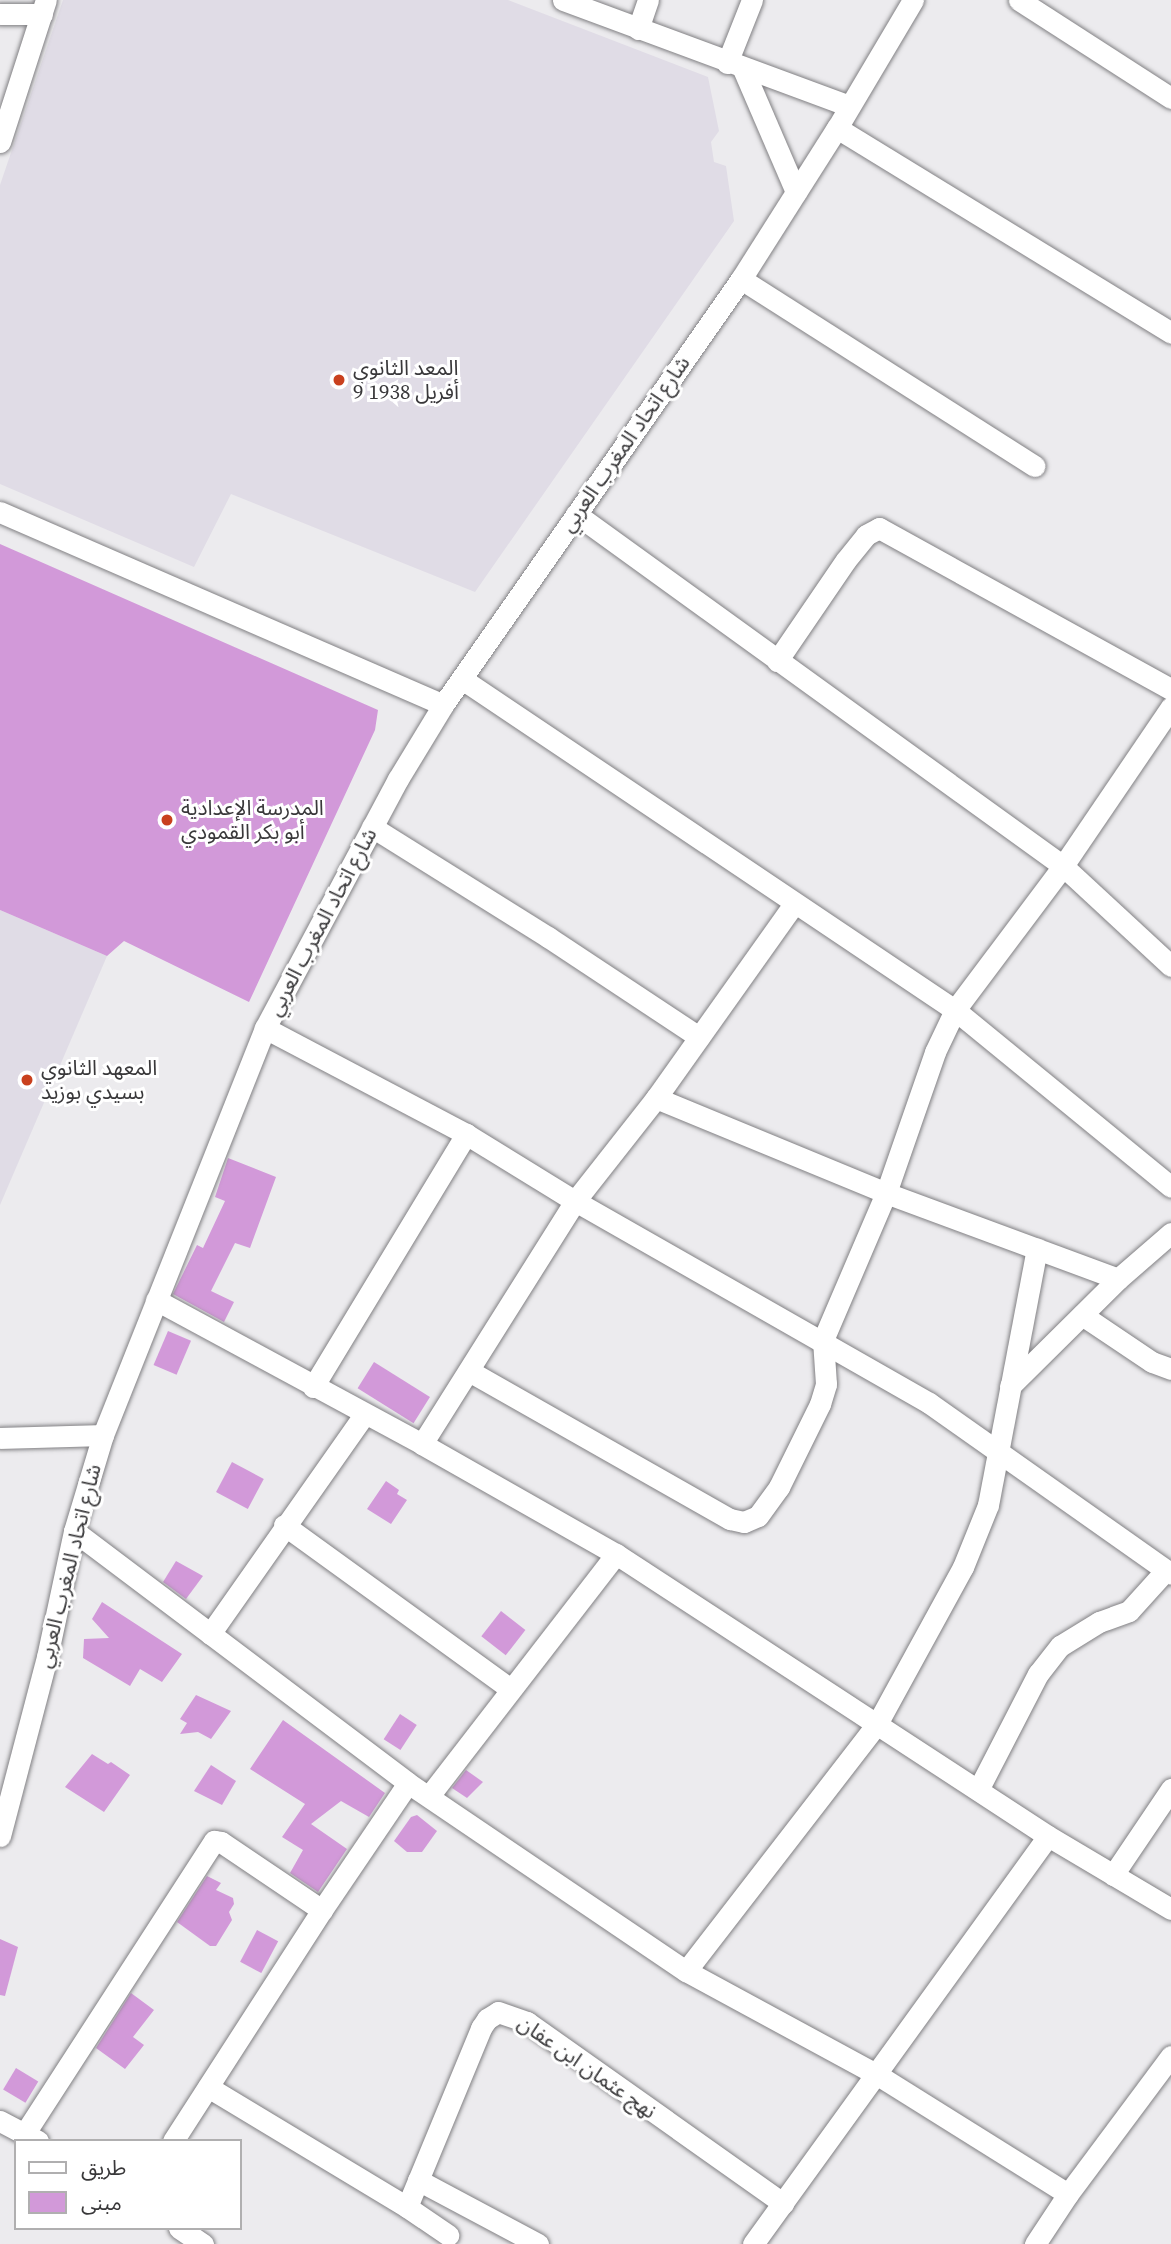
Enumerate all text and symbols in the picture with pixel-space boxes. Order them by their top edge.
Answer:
street label: شارع اتحاد المغرب العربي [555,351,695,537]
place label: المعد الثانوي 9 أفريل 1938 [353,355,459,405]
marker: المعد الثانوي 9 أفريل 1938 [331,372,347,388]
place label: المدرسة الإعدادية أبو بكر القمودي [181,795,324,845]
marker: المدرسة الإعدادية أبو بكر القمودي [159,812,175,828]
street label: شارع اتحاد المغرب العربي [262,824,382,1020]
place label: المعهد الثانوي بسيدي بوزيد [41,1055,157,1105]
marker: المعهد الثانوي بسيدي بوزيد [19,1072,35,1088]
street label: شارع اتحاد المغرب العربي [31,1461,107,1671]
street label: نهج عثمان ابن عفان [513,2010,661,2124]
legend [14,2139,242,2230]
text: طريق [81,2153,126,2182]
text: مبنى [81,2188,122,2217]

